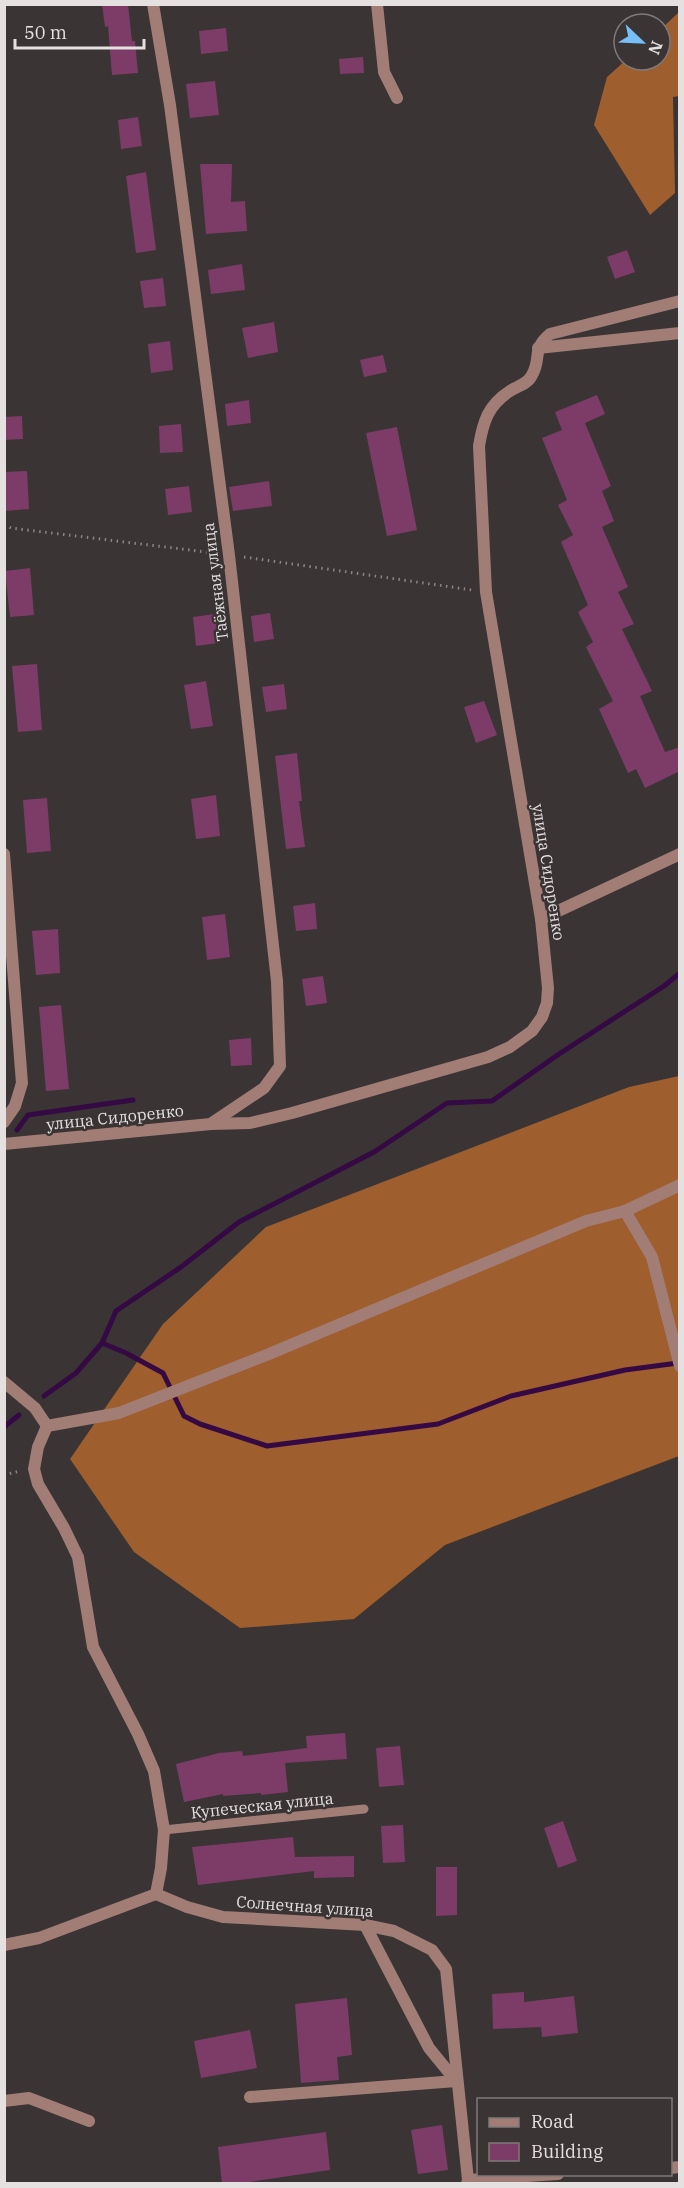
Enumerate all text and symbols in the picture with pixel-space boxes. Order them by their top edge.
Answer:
scale bar [15,12,144,50]
north arrow [612,12,672,72]
text: 50 m [24,21,67,44]
text: N [644,38,667,58]
street label: Таёжная улица [198,521,232,642]
street label: улица Сидоренко [528,802,570,942]
street label: улица Сидоренко [45,1100,185,1134]
street label: Купеческая улица [190,1788,335,1822]
street label: Солнечная улица [236,1891,375,1921]
legend [477,2098,672,2176]
text: Road [531,2110,574,2133]
text: Building [531,2140,603,2163]

